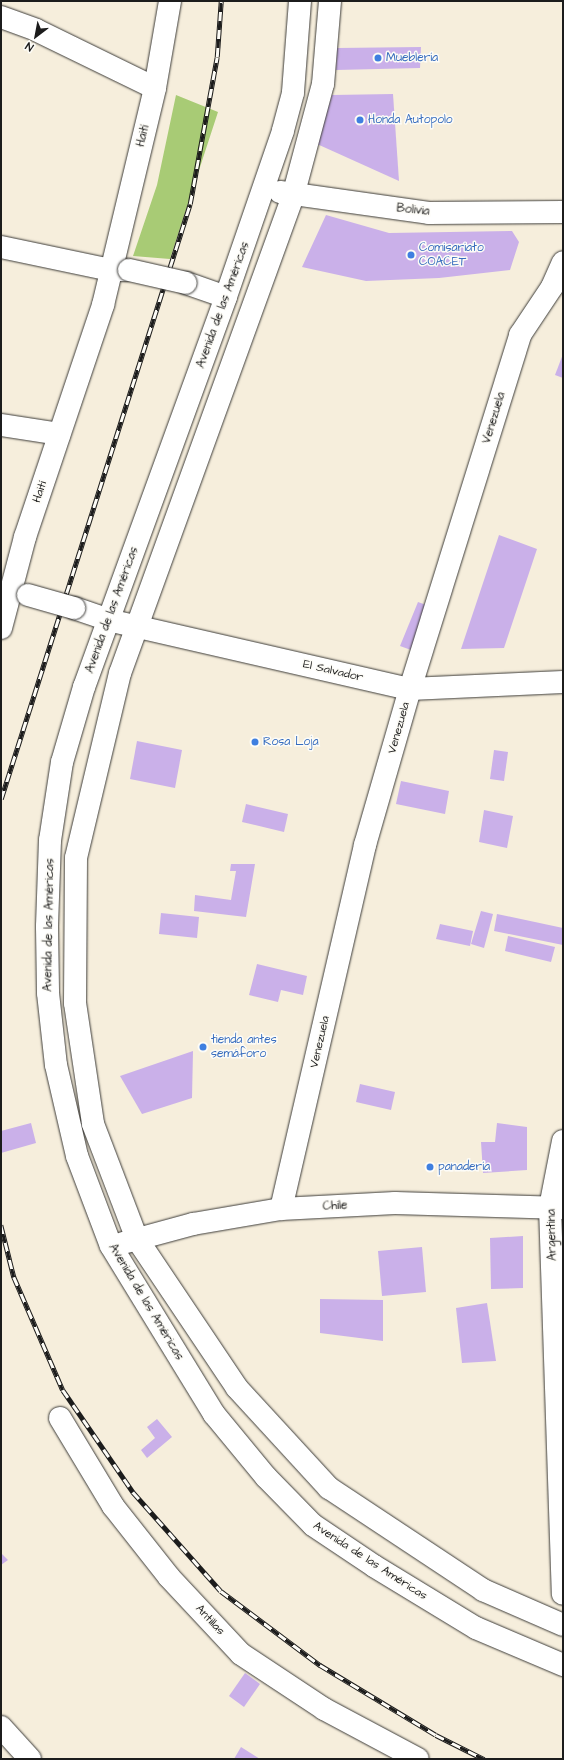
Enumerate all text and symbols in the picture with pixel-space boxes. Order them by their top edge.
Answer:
north arrow [16,16,56,56]
text: N [22,38,36,55]
place label: Mueblería [386,51,438,65]
marker: Mueblería [373,53,383,63]
place label: Honda Autopolo [368,113,453,127]
marker: Honda Autopolo [355,115,365,125]
street label: Haití [133,124,153,148]
street label: Bolivia [396,201,430,219]
street label: Avenida de las Américas [193,240,253,370]
place label: Comisariato COACET [419,241,484,269]
marker: Comisariato COACET [406,250,416,260]
street label: Venezuela [479,391,509,445]
street label: Haití [30,479,50,505]
street label: Avenida de las Américas [82,545,142,675]
street label: El Salvador [301,657,365,685]
street label: Venezuela [385,701,413,755]
place label: Rosa Loja [263,735,319,749]
marker: Rosa Loja [250,737,260,747]
street label: Avenida de las Américas [41,858,57,992]
street label: Venezuela [307,1015,333,1069]
place label: tienda antes semáforo [211,1033,277,1061]
marker: tienda antes semáforo [198,1042,208,1052]
place label: panadería [438,1160,490,1174]
marker: panadería [425,1162,435,1172]
street label: Chile [322,1198,348,1214]
street label: Argentina [544,1209,560,1261]
street label: Avenida de las Américas [106,1241,186,1363]
street label: Avenida de las Américas [310,1519,430,1603]
street label: Antillas [192,1602,228,1638]

